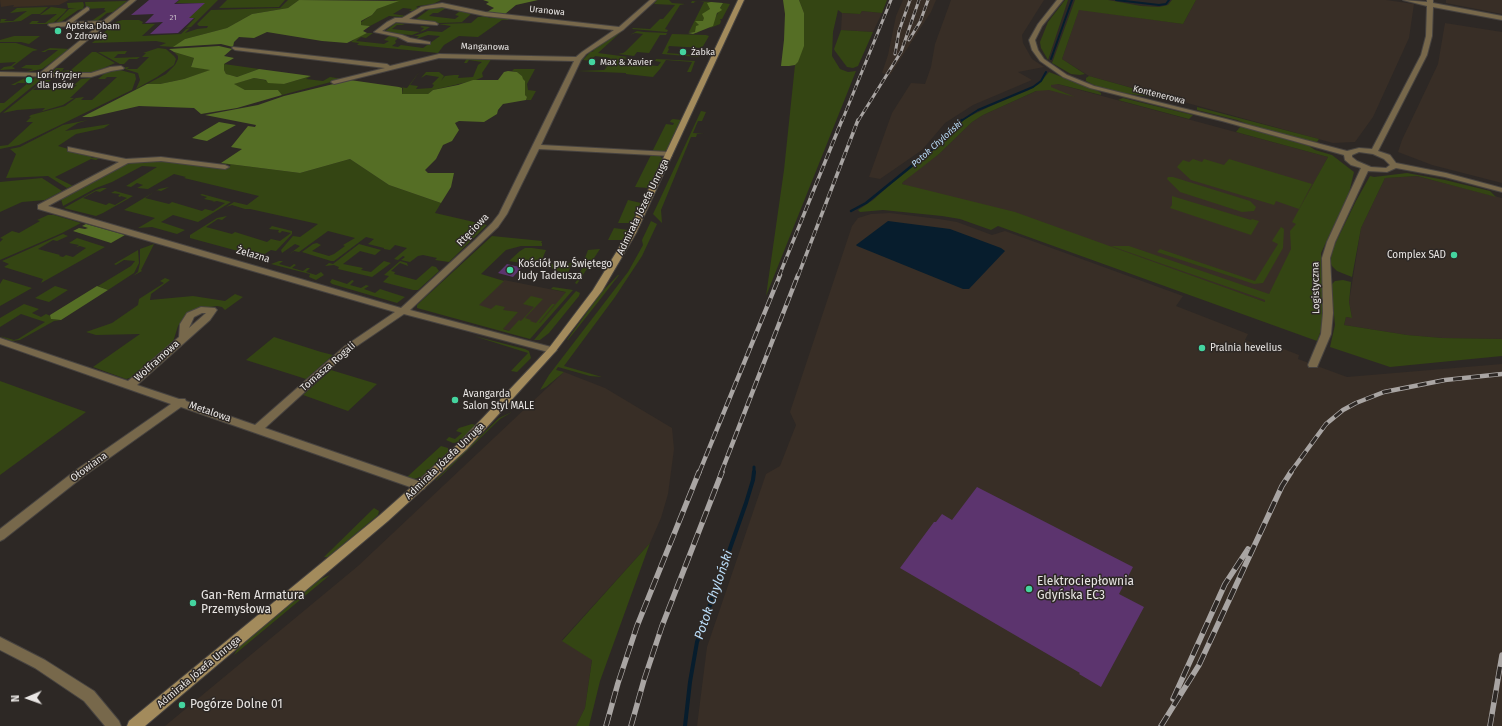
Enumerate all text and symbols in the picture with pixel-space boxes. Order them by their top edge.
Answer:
street label: Uranowa [529,4,565,18]
house number: 21 [169,13,177,23]
place label: Apteka Dbam O Zdrowie [66,21,120,42]
marker: Apteka Dbam O Zdrowie [53,26,63,36]
street label: Manganowa [461,41,509,53]
marker: Żabka [678,47,688,57]
place label: Żabka [691,47,715,57]
marker: Max & Xavier [587,57,597,67]
place label: Max & Xavier [600,57,652,67]
place label: Lori fryzjer dla psów [37,70,81,91]
marker: Lori fryzjer dla psów [24,75,34,85]
street label: Kontenerowa [1132,83,1186,107]
water label: Potok Chyloński [909,118,965,170]
street label: Admirała Józefa Unruga [614,157,672,257]
street label: Rtęciowa [454,211,492,249]
street label: Żelazna [235,244,271,266]
place label: Complex SAD [1387,249,1446,261]
marker: Complex SAD [1449,250,1459,260]
place label: Kościół pw. Świętego Judy Tadeusza [518,258,612,282]
street label: Logistyczna [1310,262,1322,314]
marker: Kościół pw. Świętego Judy Tadeusza [505,265,515,275]
street label: Wolframowa [132,338,182,384]
street label: Tomasza Rogali [298,340,358,394]
place label: Pralnia hevelius [1210,342,1282,354]
marker: Pralnia hevelius [1197,343,1207,353]
place label: Avangarda Salon Styl MALE [463,388,534,412]
marker: Avangarda Salon Styl MALE [450,395,460,405]
street label: Metalowa [188,399,232,425]
street label: Admirała Józefa Unruga [403,420,487,502]
street label: Ołowiana [68,450,110,484]
water label: Potok Chyloński [691,548,737,642]
place label: Elektrociepłownia Gdyńska EC3 [1037,575,1134,603]
marker: Elektrociepłownia Gdyńska EC3 [1024,584,1034,594]
place label: Gan-Rem Armatura Przemysłowa [201,589,304,617]
marker: Gan-Rem Armatura Przemysłowa [188,598,198,608]
street label: Admirała Józefa Unruga [155,634,243,710]
north arrow [8,678,48,718]
text: N [9,695,22,702]
place label: Pogórze Dolne 01 [190,698,283,712]
marker: Pogórze Dolne 01 [177,700,187,710]

